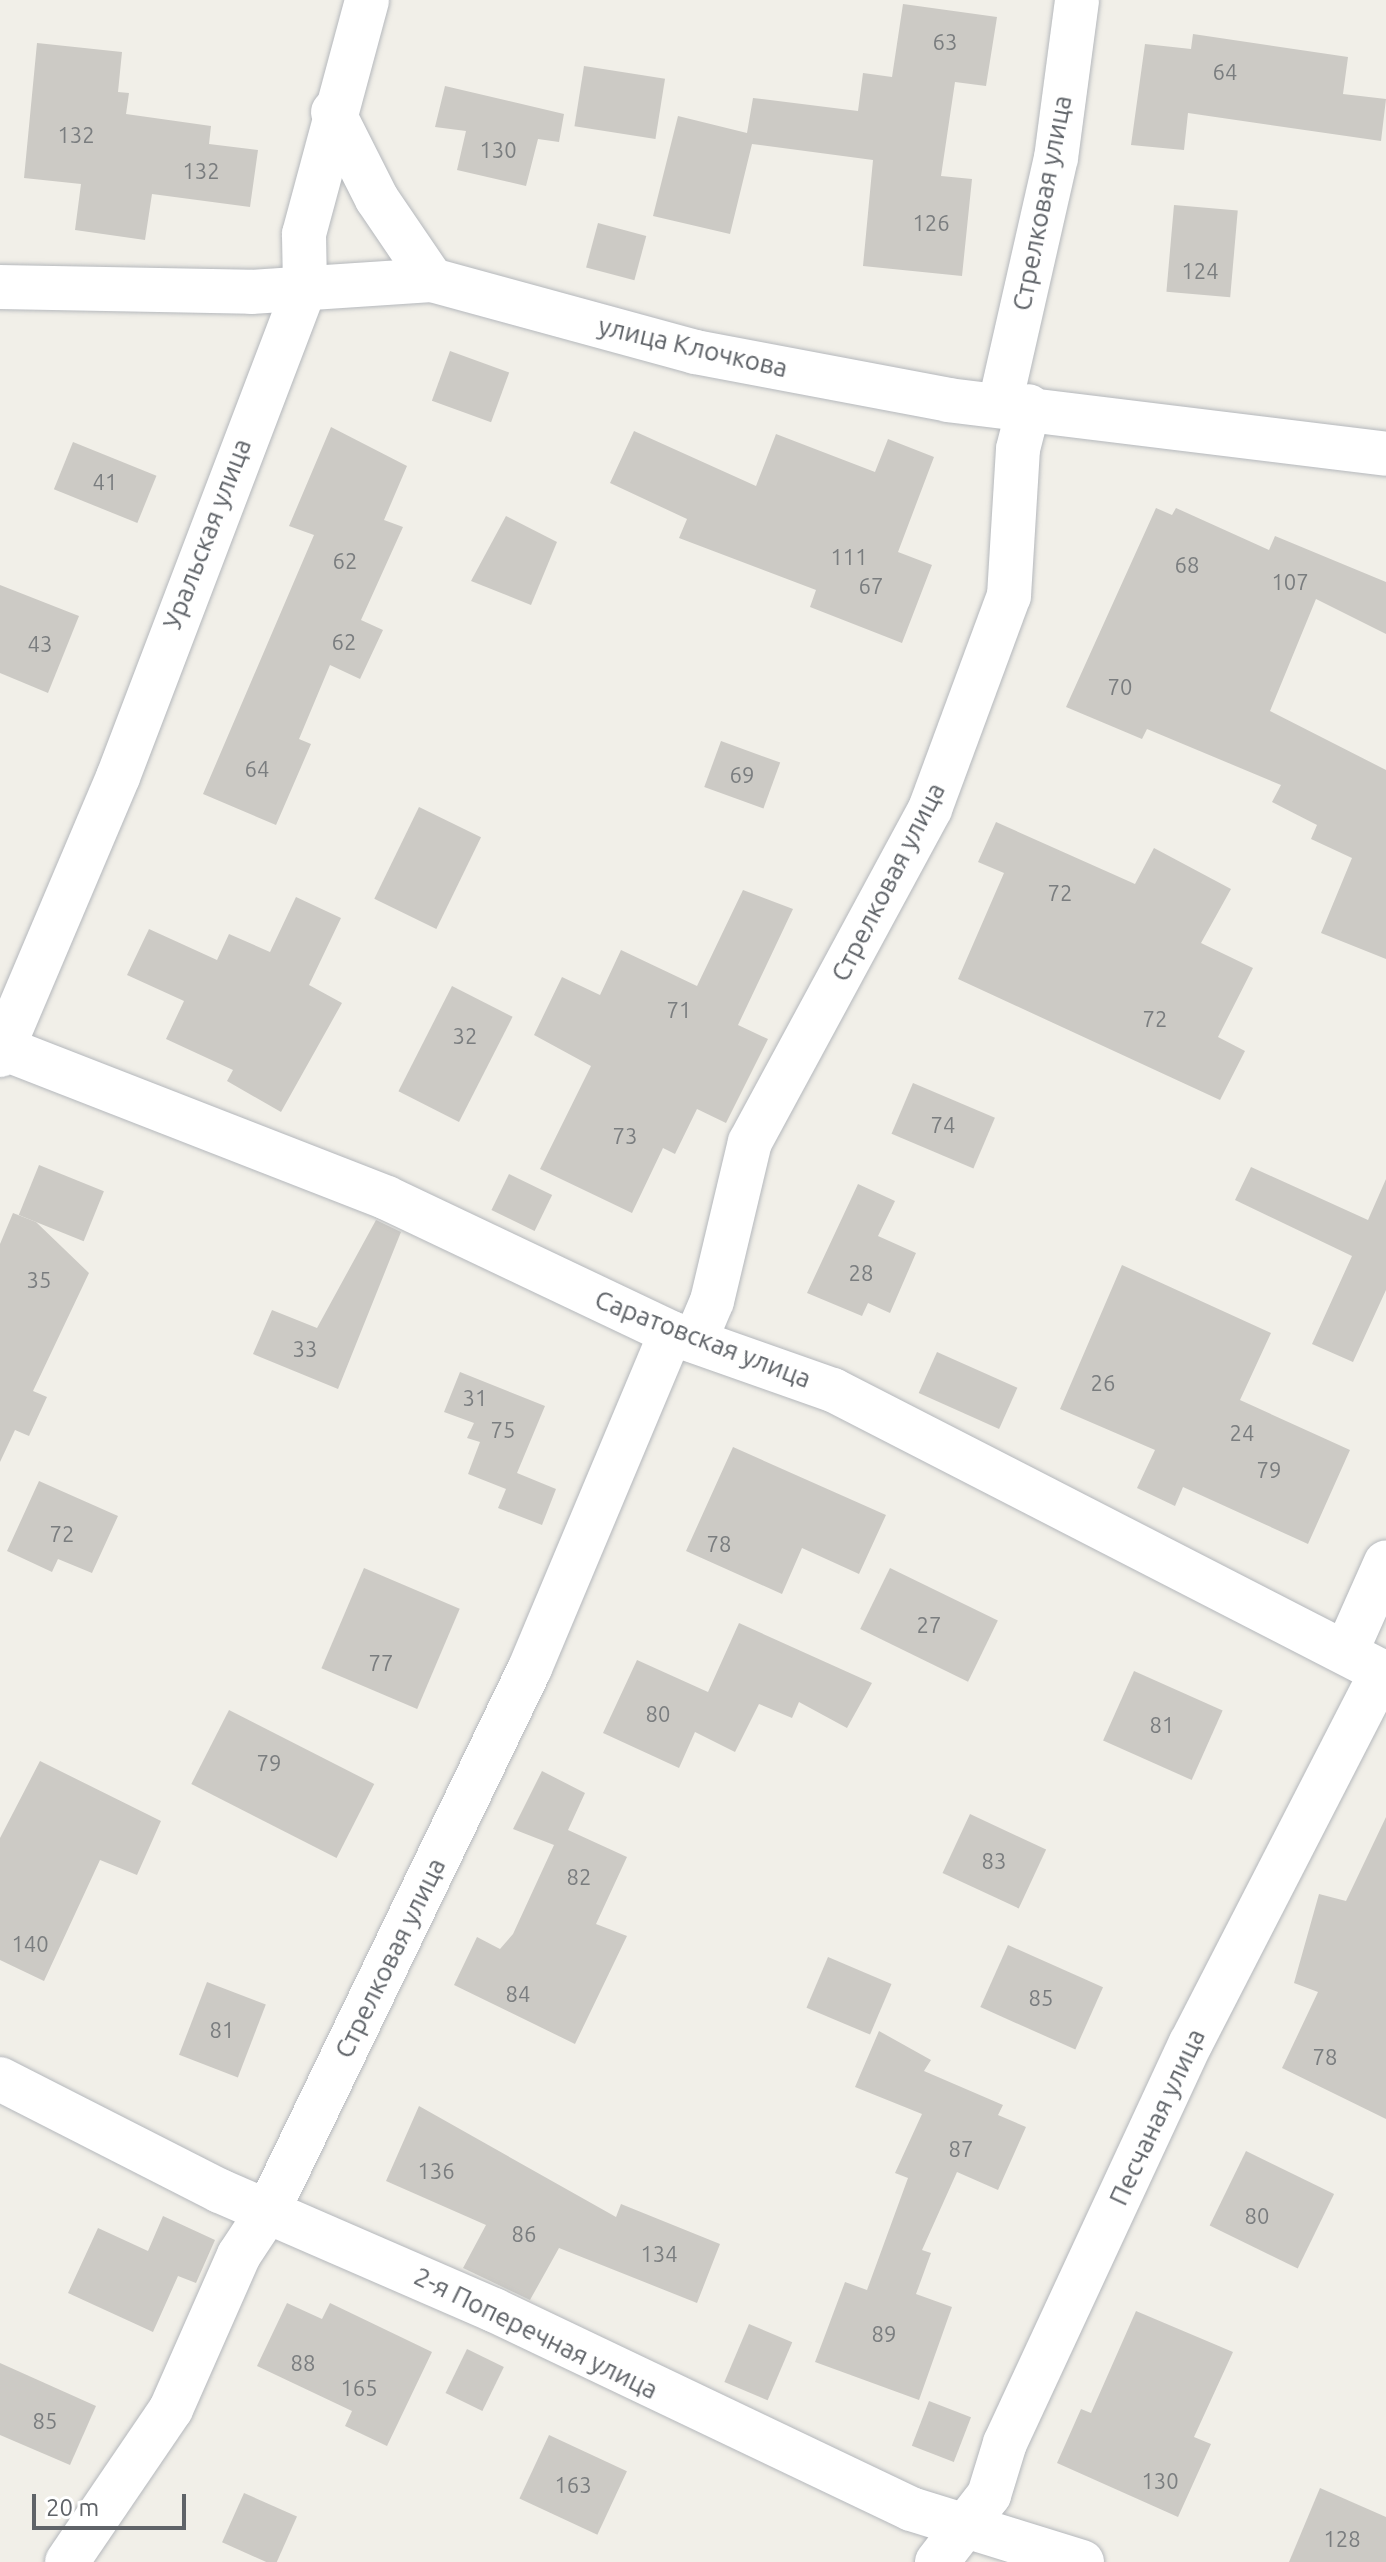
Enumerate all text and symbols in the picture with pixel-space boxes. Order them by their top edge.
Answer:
house number: 63 [933,29,957,55]
house number: 64 [1213,59,1237,85]
street label: Стрелковая улица [1006,93,1078,313]
house number: 132 [57,122,95,148]
house number: 130 [479,137,517,163]
house number: 132 [182,158,220,184]
house number: 126 [912,210,950,236]
house number: 124 [1181,258,1219,284]
street label: улица Клочкова [595,310,791,384]
street label: Уральская улица [156,434,258,634]
house number: 41 [93,469,117,495]
house number: 111 [830,544,868,570]
house number: 62 [333,548,357,574]
house number: 68 [1175,552,1199,578]
house number: 107 [1271,569,1309,595]
house number: 67 [859,573,883,599]
house number: 62 [332,629,356,655]
house number: 43 [28,631,52,657]
house number: 70 [1108,674,1132,700]
house number: 64 [245,756,269,782]
house number: 69 [730,762,754,788]
street label: Стрелковая улица [824,778,952,986]
house number: 72 [1048,880,1072,906]
house number: 71 [667,997,691,1023]
house number: 72 [1143,1006,1167,1032]
house number: 32 [453,1023,477,1049]
house number: 74 [931,1112,955,1138]
house number: 73 [613,1123,637,1149]
house number: 28 [849,1260,873,1286]
house number: 35 [27,1267,51,1293]
street label: Саратовская улица [591,1283,815,1395]
house number: 33 [293,1336,317,1362]
house number: 26 [1091,1370,1115,1396]
house number: 31 [463,1385,487,1411]
house number: 75 [491,1417,515,1443]
house number: 24 [1230,1420,1254,1446]
house number: 79 [1257,1457,1281,1483]
house number: 72 [50,1521,74,1547]
house number: 78 [707,1531,731,1557]
house number: 27 [917,1612,941,1638]
house number: 77 [369,1650,393,1676]
house number: 80 [646,1701,670,1727]
house number: 81 [1150,1712,1174,1738]
house number: 79 [257,1750,281,1776]
house number: 83 [982,1848,1006,1874]
street label: Стрелковая улица [328,1853,452,2063]
house number: 82 [567,1864,591,1890]
house number: 140 [11,1931,49,1957]
house number: 84 [506,1981,530,2007]
house number: 85 [1029,1985,1053,2011]
house number: 81 [210,2017,234,2043]
street label: Песчаная улица [1102,2024,1212,2210]
house number: 78 [1313,2044,1337,2070]
house number: 87 [949,2136,973,2162]
house number: 136 [417,2158,455,2184]
house number: 80 [1245,2203,1269,2229]
house number: 86 [512,2221,536,2247]
house number: 134 [640,2241,678,2267]
street label: 2-я Поперечная улица [409,2260,663,2406]
house number: 89 [872,2321,896,2347]
house number: 88 [291,2350,315,2376]
house number: 165 [340,2375,378,2401]
house number: 85 [33,2408,57,2434]
house number: 130 [1141,2468,1179,2494]
house number: 163 [554,2472,592,2498]
scale bar [36,2478,190,2528]
text: 20 m [46,2494,99,2521]
house number: 128 [1323,2526,1361,2552]

